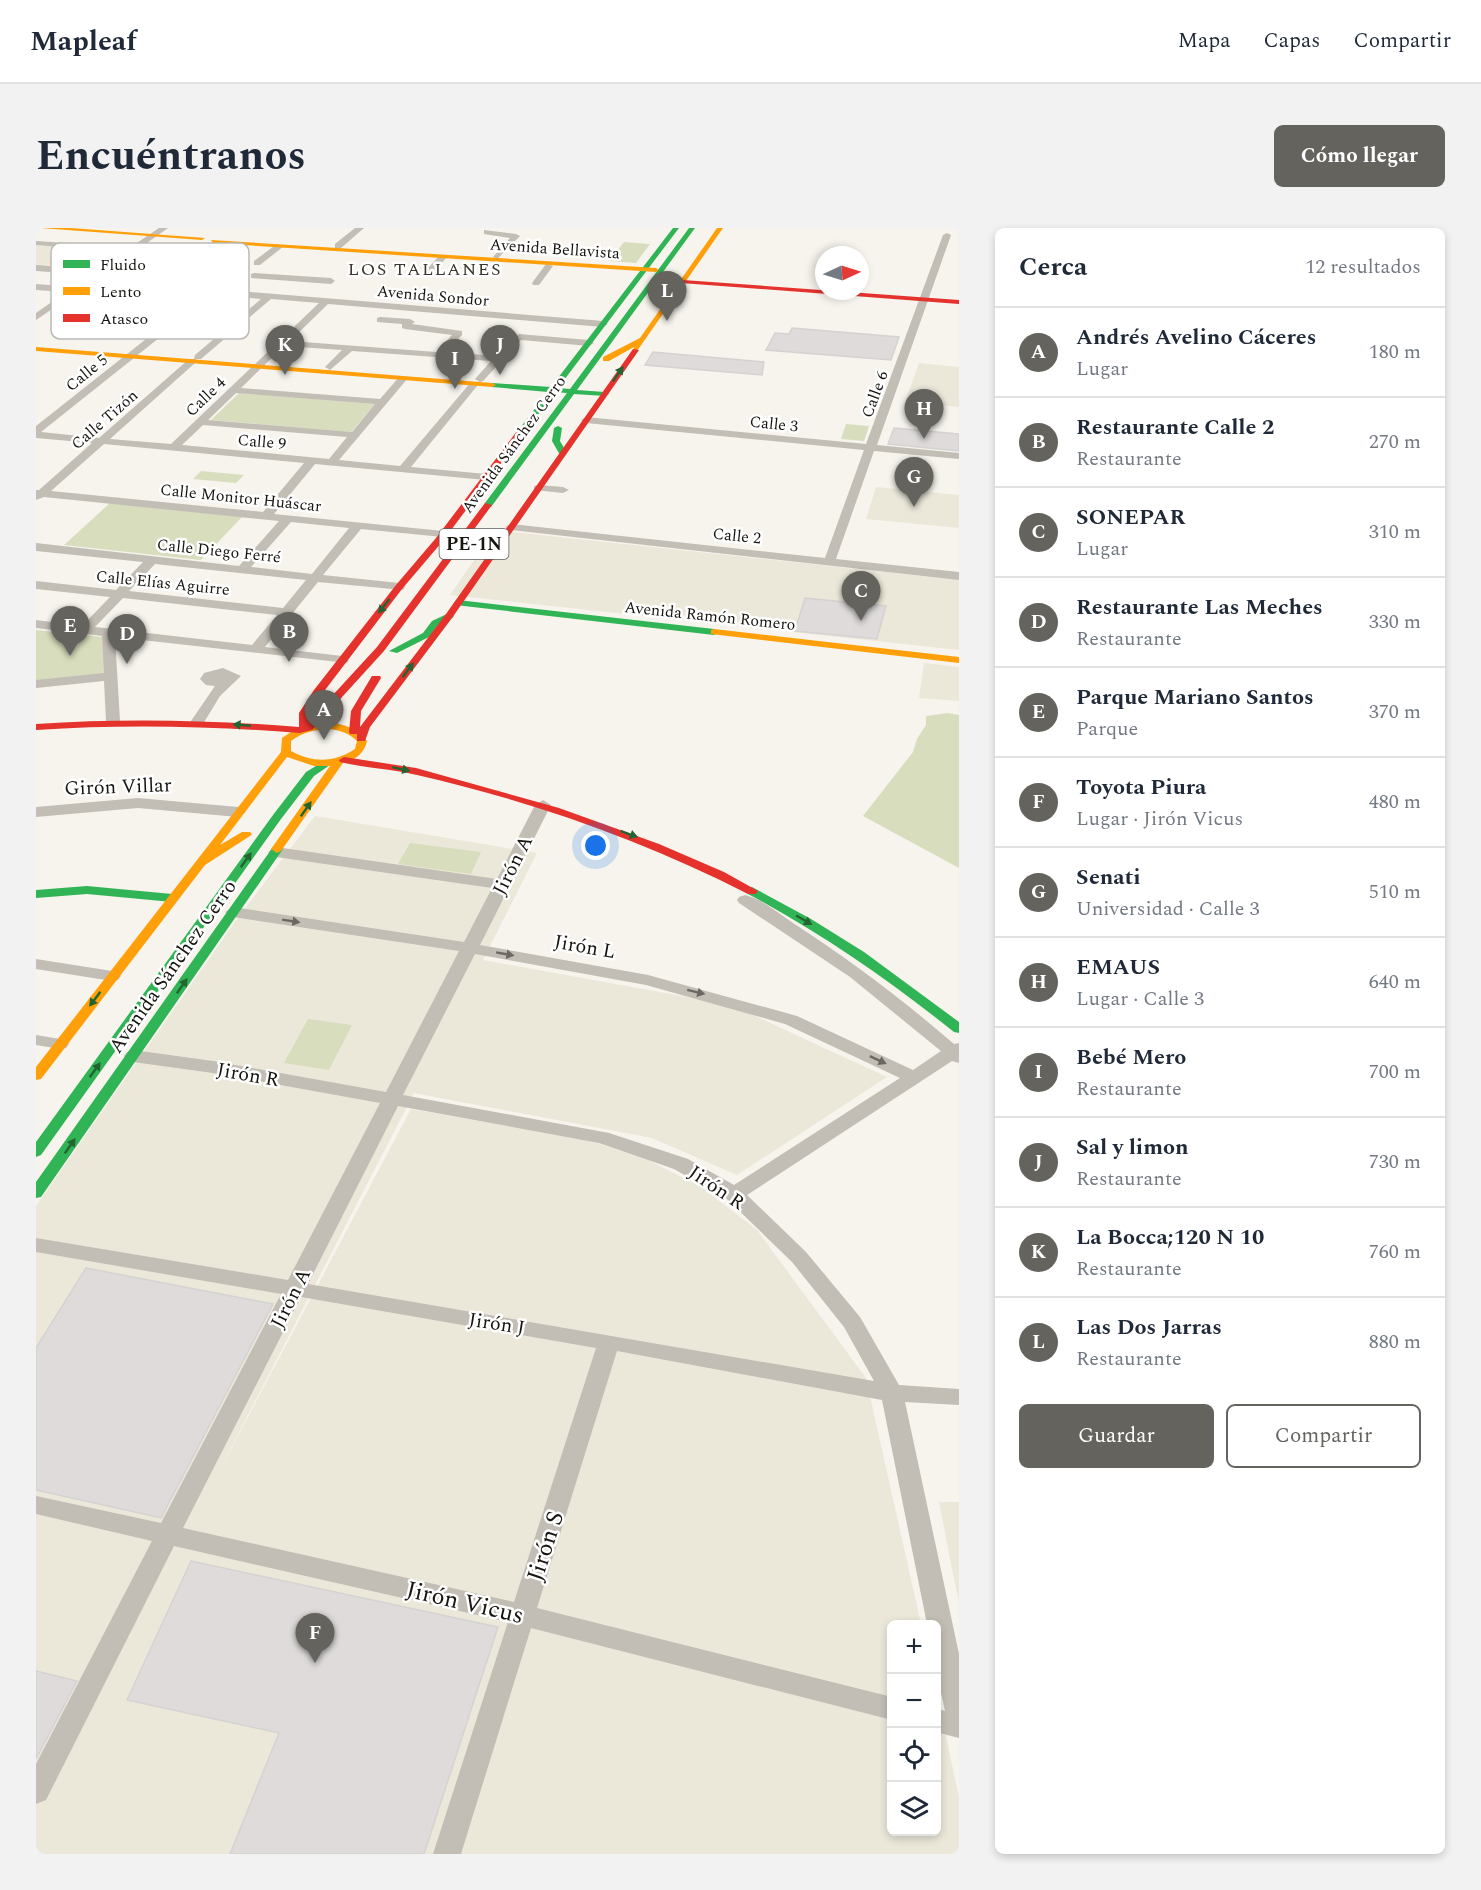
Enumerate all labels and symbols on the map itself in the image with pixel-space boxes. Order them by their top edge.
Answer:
street label: Avenida Bellavista [489,232,621,266]
legend [51,243,249,339]
north arrow [815,246,869,300]
text: Fluido [100,253,146,277]
district label: LOS TALLANES [348,256,502,283]
pin: L [648,272,686,321]
street label: Avenida Sondor [376,279,490,313]
text: Lento [100,280,141,304]
text: Atasco [100,307,148,331]
pin: K [266,326,304,375]
pin: J [480,326,520,375]
pin: I [436,340,474,389]
street label: Calle 5 [60,348,113,397]
one-way arrow [612,367,624,383]
street label: Calle 6 [855,367,895,421]
street label: Calle 4 [180,371,231,422]
street label: Avenida Sánchez Cerro [456,371,572,518]
street label: Calle Tizón [66,384,143,456]
pin: H [904,390,944,439]
street label: Calle 3 [749,410,799,438]
street label: Calle 9 [237,428,287,456]
pin: G [894,458,934,507]
street label: Calle Monitor Huáscar [159,478,323,518]
street label: Calle 2 [712,522,762,550]
road number: PE-1N [440,529,508,559]
street label: Calle Diego Ferré [156,533,282,569]
street label: Calle Elías Aguirre [95,564,231,602]
pin: C [842,572,880,621]
street label: Avenida Ramón Romero [623,595,797,637]
one-way arrow [378,599,390,614]
pin: E [51,606,90,656]
pin: B [270,612,308,662]
pin: D [108,614,146,664]
one-way arrow [401,662,414,678]
pin: A [304,690,344,740]
one-way arrow [233,720,252,730]
one-way arrow [392,765,411,774]
street label: Girón Villar [64,770,172,804]
one-way arrow [300,802,312,818]
one-way arrow [620,829,638,839]
street label: Jirón A [485,830,541,901]
your location [581,831,610,860]
one-way arrow [240,853,252,869]
street label: Avenida Sánchez Cerro [101,874,244,1060]
one-way arrow [796,914,812,925]
one-way arrow [282,917,301,926]
street label: Jirón L [552,927,618,967]
one-way arrow [495,950,514,959]
one-way arrow [176,978,187,994]
one-way arrow [687,988,705,998]
one-way arrow [89,990,101,1006]
street label: Jirón R [214,1055,282,1095]
one-way arrow [870,1056,887,1065]
one-way arrow [89,1063,101,1079]
one-way arrow [64,1138,76,1154]
street label: Jirón R [682,1158,751,1218]
street label: Jirón A [263,1263,319,1334]
street label: Jirón J [466,1305,527,1343]
street label: Jirón S [518,1507,574,1586]
street label: Jirón Vicus [402,1572,527,1634]
pin: F [296,1614,334,1663]

